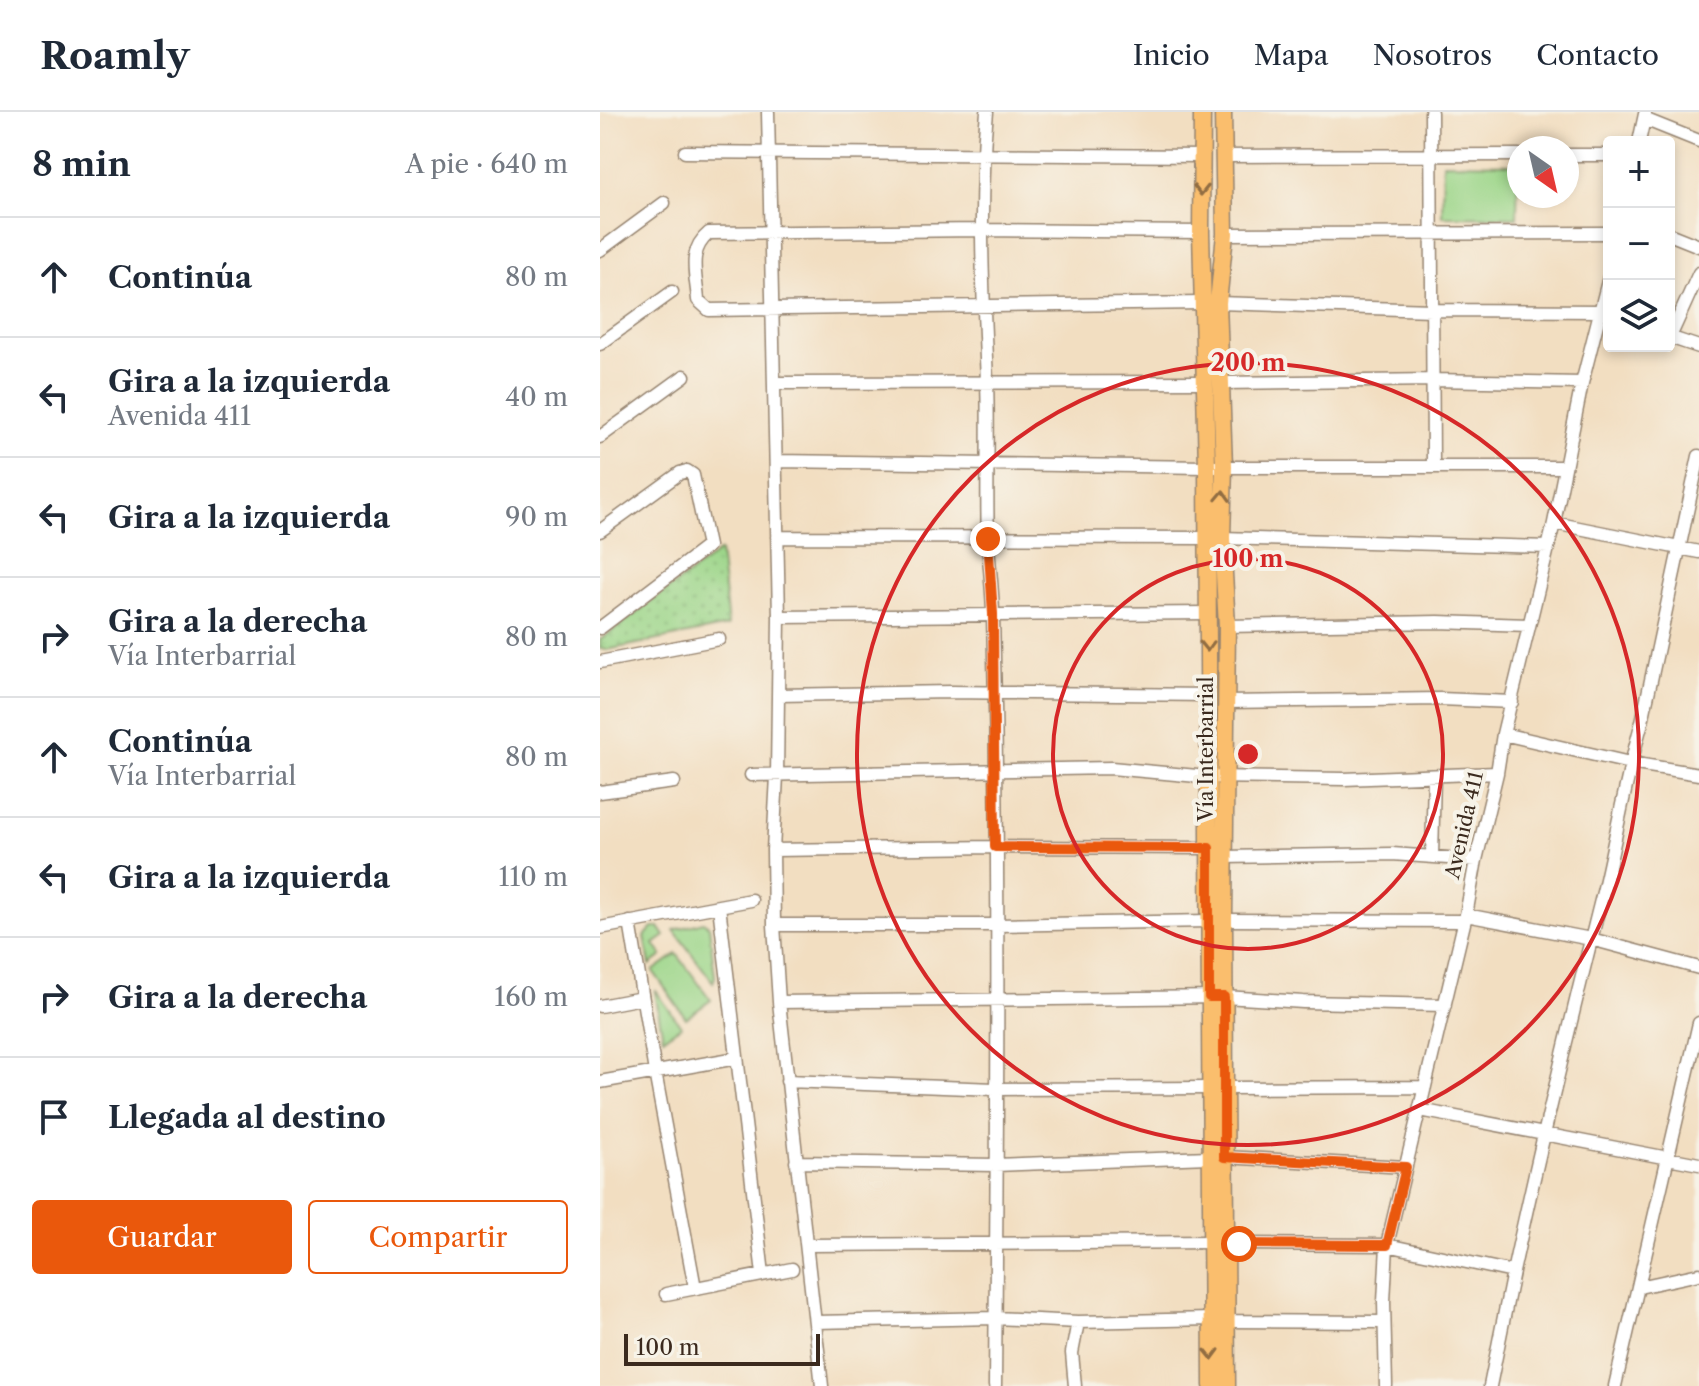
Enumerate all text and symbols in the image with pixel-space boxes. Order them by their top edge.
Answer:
text: Roamly [40,32,189,79]
text: Inicio [1133,38,1210,72]
text: Mapa [1254,38,1329,72]
text: Nosotros [1373,38,1492,72]
text: Contacto [1536,38,1659,72]
north arrow [1507,136,1579,208]
map controls [1603,136,1675,352]
button: + [1603,136,1675,208]
text: 8 min [32,143,131,185]
text: A pie · 640 m [405,148,568,180]
one-way arrow [1193,184,1210,197]
button: − [1603,208,1675,280]
icon: ahead [32,255,76,299]
text: Continúa [108,259,252,296]
text: 80 m [505,261,568,293]
button: layers [1603,280,1675,352]
text: 200 m [1211,348,1285,377]
text: Gira a la izquierda [108,363,390,400]
icon: left [32,375,76,419]
text: 40 m [505,381,568,413]
text: Avenida 411 [108,400,251,432]
one-way arrow [1215,489,1232,502]
icon: left [32,495,76,539]
text: Gira a la izquierda [108,499,390,536]
text: 90 m [505,501,568,533]
route end [970,521,1006,557]
text: 100 m [1212,544,1284,573]
text: Gira a la derecha [108,603,367,640]
icon: right [32,615,76,659]
text: 80 m [505,621,568,653]
text: Vía Interbarrial [108,640,296,672]
one-way arrow [1198,640,1216,653]
street label: Vía Interbarrial [1194,677,1218,822]
text: Continúa [108,723,252,760]
icon: ahead [32,735,76,779]
centre of rings [1234,740,1262,768]
text: 80 m [505,741,568,773]
text: Vía Interbarrial [108,760,296,792]
street label: Avenida 411 [1440,768,1488,882]
icon: left [32,855,76,899]
text: Gira a la izquierda [108,859,390,896]
text: 110 m [499,861,568,893]
icon: right [32,975,76,1019]
text: Gira a la derecha [108,979,367,1016]
text: 160 m [494,981,568,1013]
icon: arrive [32,1095,76,1139]
text: Llegada al destino [108,1099,386,1136]
button: Guardar [32,1200,292,1274]
button: Compartir [308,1200,568,1274]
route start [1221,1226,1257,1262]
scale bar [624,1330,820,1366]
text: 100 m [636,1334,699,1361]
one-way arrow [1203,1348,1220,1361]

